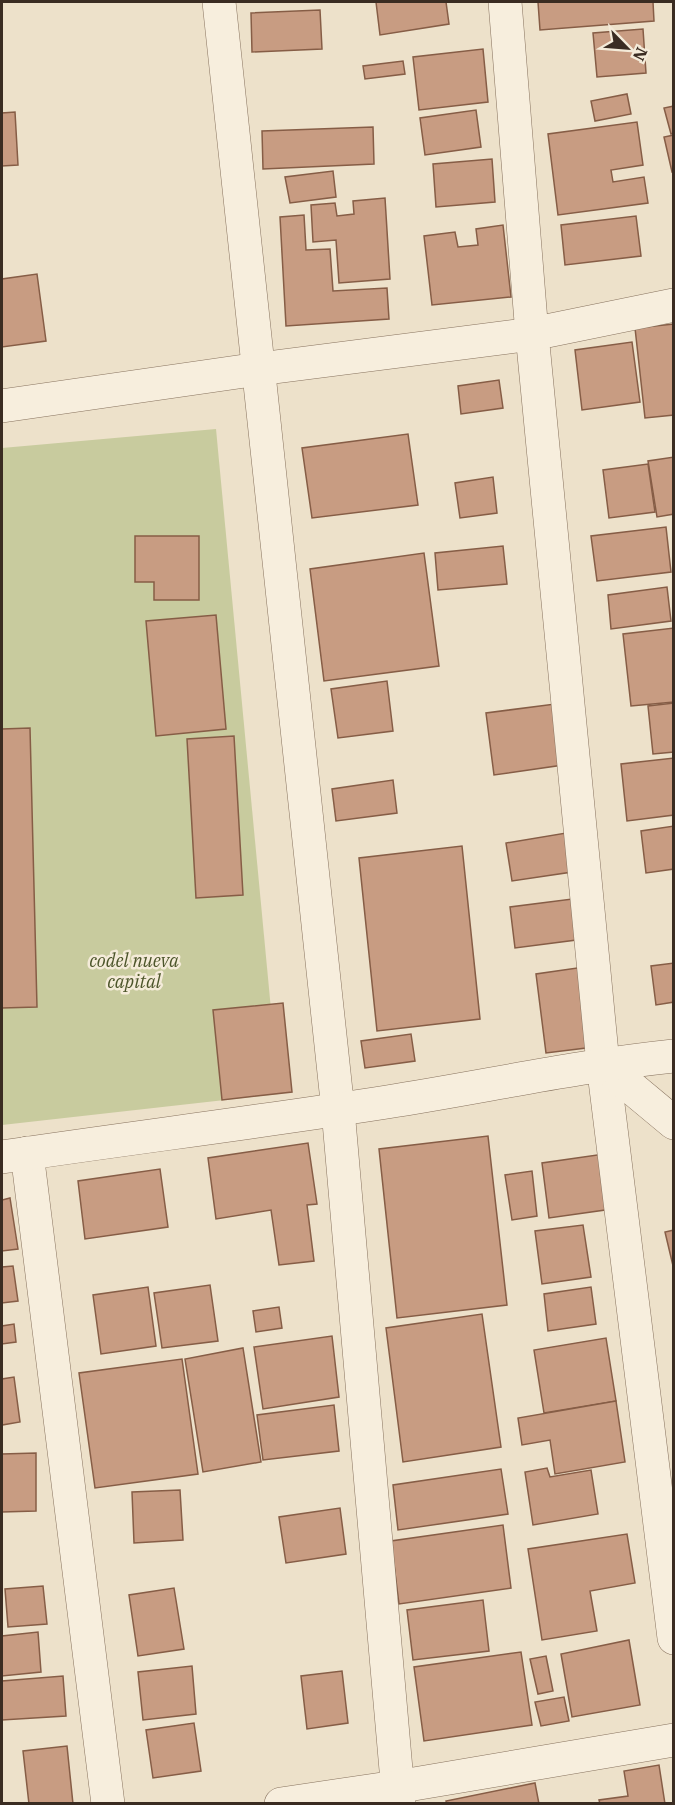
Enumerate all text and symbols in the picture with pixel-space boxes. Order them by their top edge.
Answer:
north arrow [597,18,657,78]
text: N [629,44,652,64]
park label: codel nueva capital [89,949,179,993]

